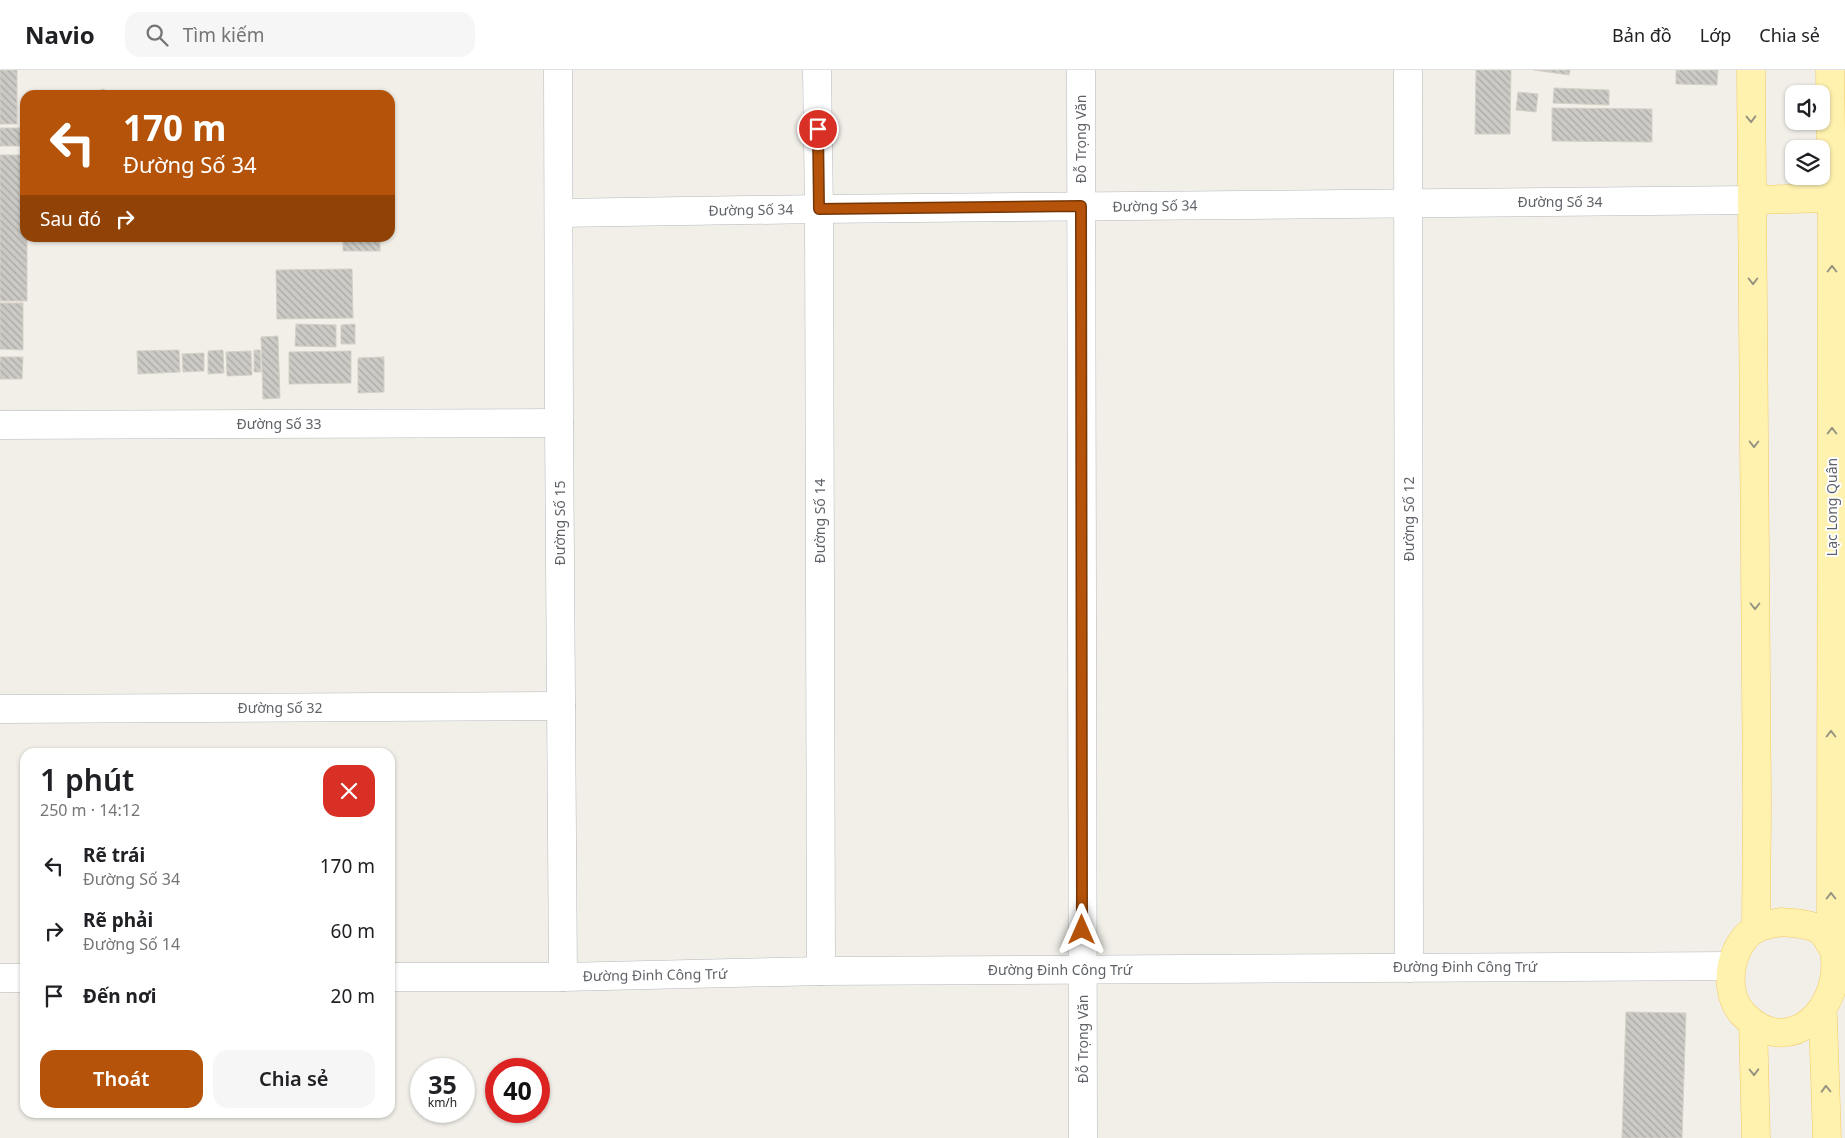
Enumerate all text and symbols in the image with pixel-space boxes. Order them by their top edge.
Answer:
search box [125,12,475,57]
text: Navio [25,18,95,51]
icon: search [143,21,171,49]
text: Tìm kiếm [183,22,264,48]
text: Bản đồ [1612,23,1672,47]
text: Lớp [1700,23,1731,47]
text: Chia sẻ [1759,23,1820,47]
map controls [1785,85,1830,185]
button: sound [1785,85,1830,130]
street label: Đỗ Trọng Văn [1071,95,1090,183]
text: 170 m [123,104,226,151]
pin [797,108,839,150]
icon: left [40,110,105,175]
icon: arrive [804,115,832,143]
one-way arrow [1746,115,1757,123]
button: layers [1785,140,1830,185]
text: Đường Số 34 [123,149,257,179]
street label: Đường Số 34 [1518,192,1603,211]
street label: Đường Số 34 [1112,195,1198,216]
street label: Đường Số 34 [708,199,794,220]
icon: right [111,205,139,233]
text: Sau đó [40,206,101,232]
one-way arrow [1827,264,1837,272]
one-way arrow [1748,278,1758,285]
street label: Đường Số 33 [237,414,322,433]
one-way arrow [1827,427,1837,434]
one-way arrow [1749,440,1759,448]
street label: Lạc Long Quân [1822,458,1841,556]
street label: Đường Số 12 [1399,477,1418,562]
street label: Đường Số 14 [810,479,829,564]
street label: Đường Số 15 [550,481,569,566]
one-way arrow [1750,602,1760,610]
street label: Đường Số 32 [238,698,323,717]
one-way arrow [1826,729,1836,737]
text: 1 phút [40,759,134,800]
button: close [323,765,375,817]
text: 250 m · 14:12 [40,799,140,821]
text: Rẽ trái [83,842,145,868]
icon: left [40,852,68,880]
text: 170 m [320,853,375,879]
text: Đường Số 34 [83,868,180,890]
one-way arrow [1826,892,1836,900]
position arrow [1055,903,1107,955]
text: Rẽ phải [83,907,153,933]
icon: right [40,917,68,945]
text: 60 m [331,918,375,944]
text: Đường Số 14 [83,933,180,955]
street label: Đường Đinh Công Trứ [1393,957,1538,976]
street label: Đường Đinh Công Trứ [988,960,1133,979]
street label: Đường Đinh Công Trứ [583,964,728,985]
icon: arrive [40,982,68,1010]
text: Đến nơi [83,983,157,1009]
text: 20 m [331,983,375,1009]
street label: Đỗ Trọng Văn [1073,995,1092,1083]
button: Thoát [40,1050,203,1108]
button: Chia sẻ [213,1050,375,1108]
speed limit sign: 40 [485,1058,550,1123]
text: 35 [428,1067,457,1101]
one-way arrow [1749,1068,1759,1076]
one-way arrow [1820,1085,1831,1093]
text: km/h [428,1094,457,1111]

